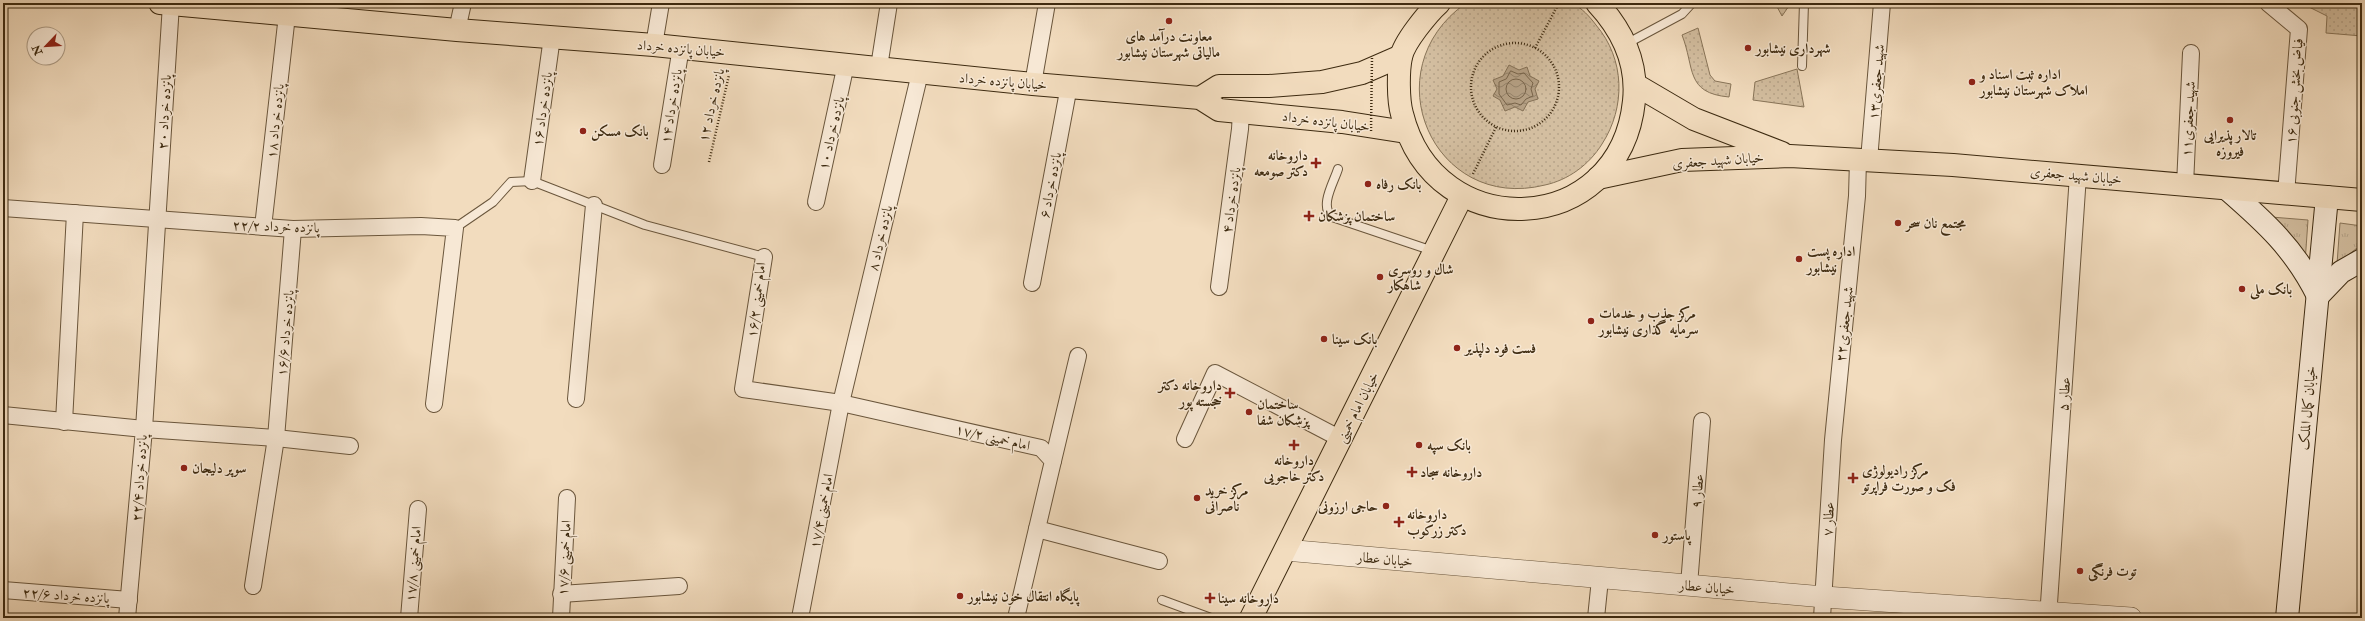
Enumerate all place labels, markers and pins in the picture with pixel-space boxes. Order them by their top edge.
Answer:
marker: معاونت درآمد های مالیاتی شهرستان نیشابور [1164,16,1174,26]
place label: معاونت درآمد های مالیاتی شهرستان نیشابور [1116,28,1220,62]
place label: شهرداری نیشابور [1754,40,1831,58]
marker: شهرداری نیشابور [1743,43,1753,53]
place label: اداره ثبت اسناد و املاک شهرستان نیشابور [1978,66,2088,100]
marker: اداره ثبت اسناد و املاک شهرستان نیشابور [1967,77,1977,87]
marker: تالار پذیرایی فیروزه [2225,115,2235,125]
place label: بانک مسکن [591,123,649,141]
marker: بانک مسکن [578,126,588,136]
place label: تالار پذیرایی فیروزه [2203,127,2257,160]
place label: داروخانه دکتر صومعه [1254,147,1308,180]
marker: داروخانه دکتر صومعه [1311,158,1321,168]
place label: بانک رفاه [1376,176,1422,193]
marker: بانک رفاه [1363,179,1373,189]
place label: ساختمان پزشکان [1318,208,1395,226]
marker: ساختمان پزشکان [1303,210,1315,222]
place label: مجتمع نان سحر [1904,215,1966,236]
marker: مجتمع نان سحر [1893,218,1903,228]
place label: اداره پست نیشابور [1805,243,1855,276]
marker: اداره پست نیشابور [1794,254,1804,264]
place label: شال و روسری شاهکار [1386,261,1454,294]
marker: شال و روسری شاهکار [1375,272,1385,282]
place label: بانک ملی [2249,281,2292,300]
marker: بانک ملی [2237,284,2247,294]
place label: مرکز جذب و خدمات سرمایه گذاری نیشابور [1597,305,1699,339]
marker: مرکز جذب و خدمات سرمایه گذاری نیشابور [1586,316,1596,326]
place label: بانک سینا [1332,331,1378,348]
marker: بانک سینا [1319,334,1329,344]
place label: فست فود دلپذیر [1463,340,1536,358]
marker: فست فود دلپذیر [1452,343,1462,353]
place label: داروخانه دکتر خجسته پور [1156,377,1222,412]
marker: داروخانه دکتر خجسته پور [1225,388,1235,398]
place label: ساختمان پزشکان شفا [1257,396,1311,430]
marker: ساختمان پزشکان شفا [1244,407,1254,417]
place label: بانک سپه [1427,437,1471,455]
marker: داروخانه دکتر خاجویی [1289,440,1299,450]
marker: بانک سپه [1414,440,1424,450]
place label: داروخانه دکتر خاجویی [1263,452,1324,486]
place label: سوپر دلیجان [192,460,247,478]
place label: مرکز رادیولوژی فک و صورت فراپرتو [1860,462,1956,496]
marker: سوپر دلیجان [179,463,189,473]
place label: داروخانه سجاد [1420,464,1482,481]
marker: داروخانه سجاد [1407,467,1417,477]
marker: مرکز رادیولوژی فک و صورت فراپرتو [1847,472,1859,484]
place label: مرکز خرید ناصرانی [1204,482,1248,516]
marker: مرکز خرید ناصرانی [1192,493,1202,503]
place label: حاجی ارزونی [1317,498,1379,515]
marker: حاجی ارزونی [1381,501,1391,511]
place label: داروخانه دکتر زرکوب [1407,506,1467,539]
marker: داروخانه دکتر زرکوب [1394,517,1404,527]
place label: پاستور [1661,527,1692,546]
marker: پاستور [1650,530,1660,540]
place label: توت فرنگی [2088,563,2137,582]
marker: توت فرنگی [2075,566,2085,576]
place label: پایگاه انتقال خون نیشابور [966,587,1080,607]
place label: داروخانه سینا [1218,590,1279,607]
marker: پایگاه انتقال خون نیشابور [955,591,965,601]
marker: داروخانه سینا [1205,593,1215,603]

